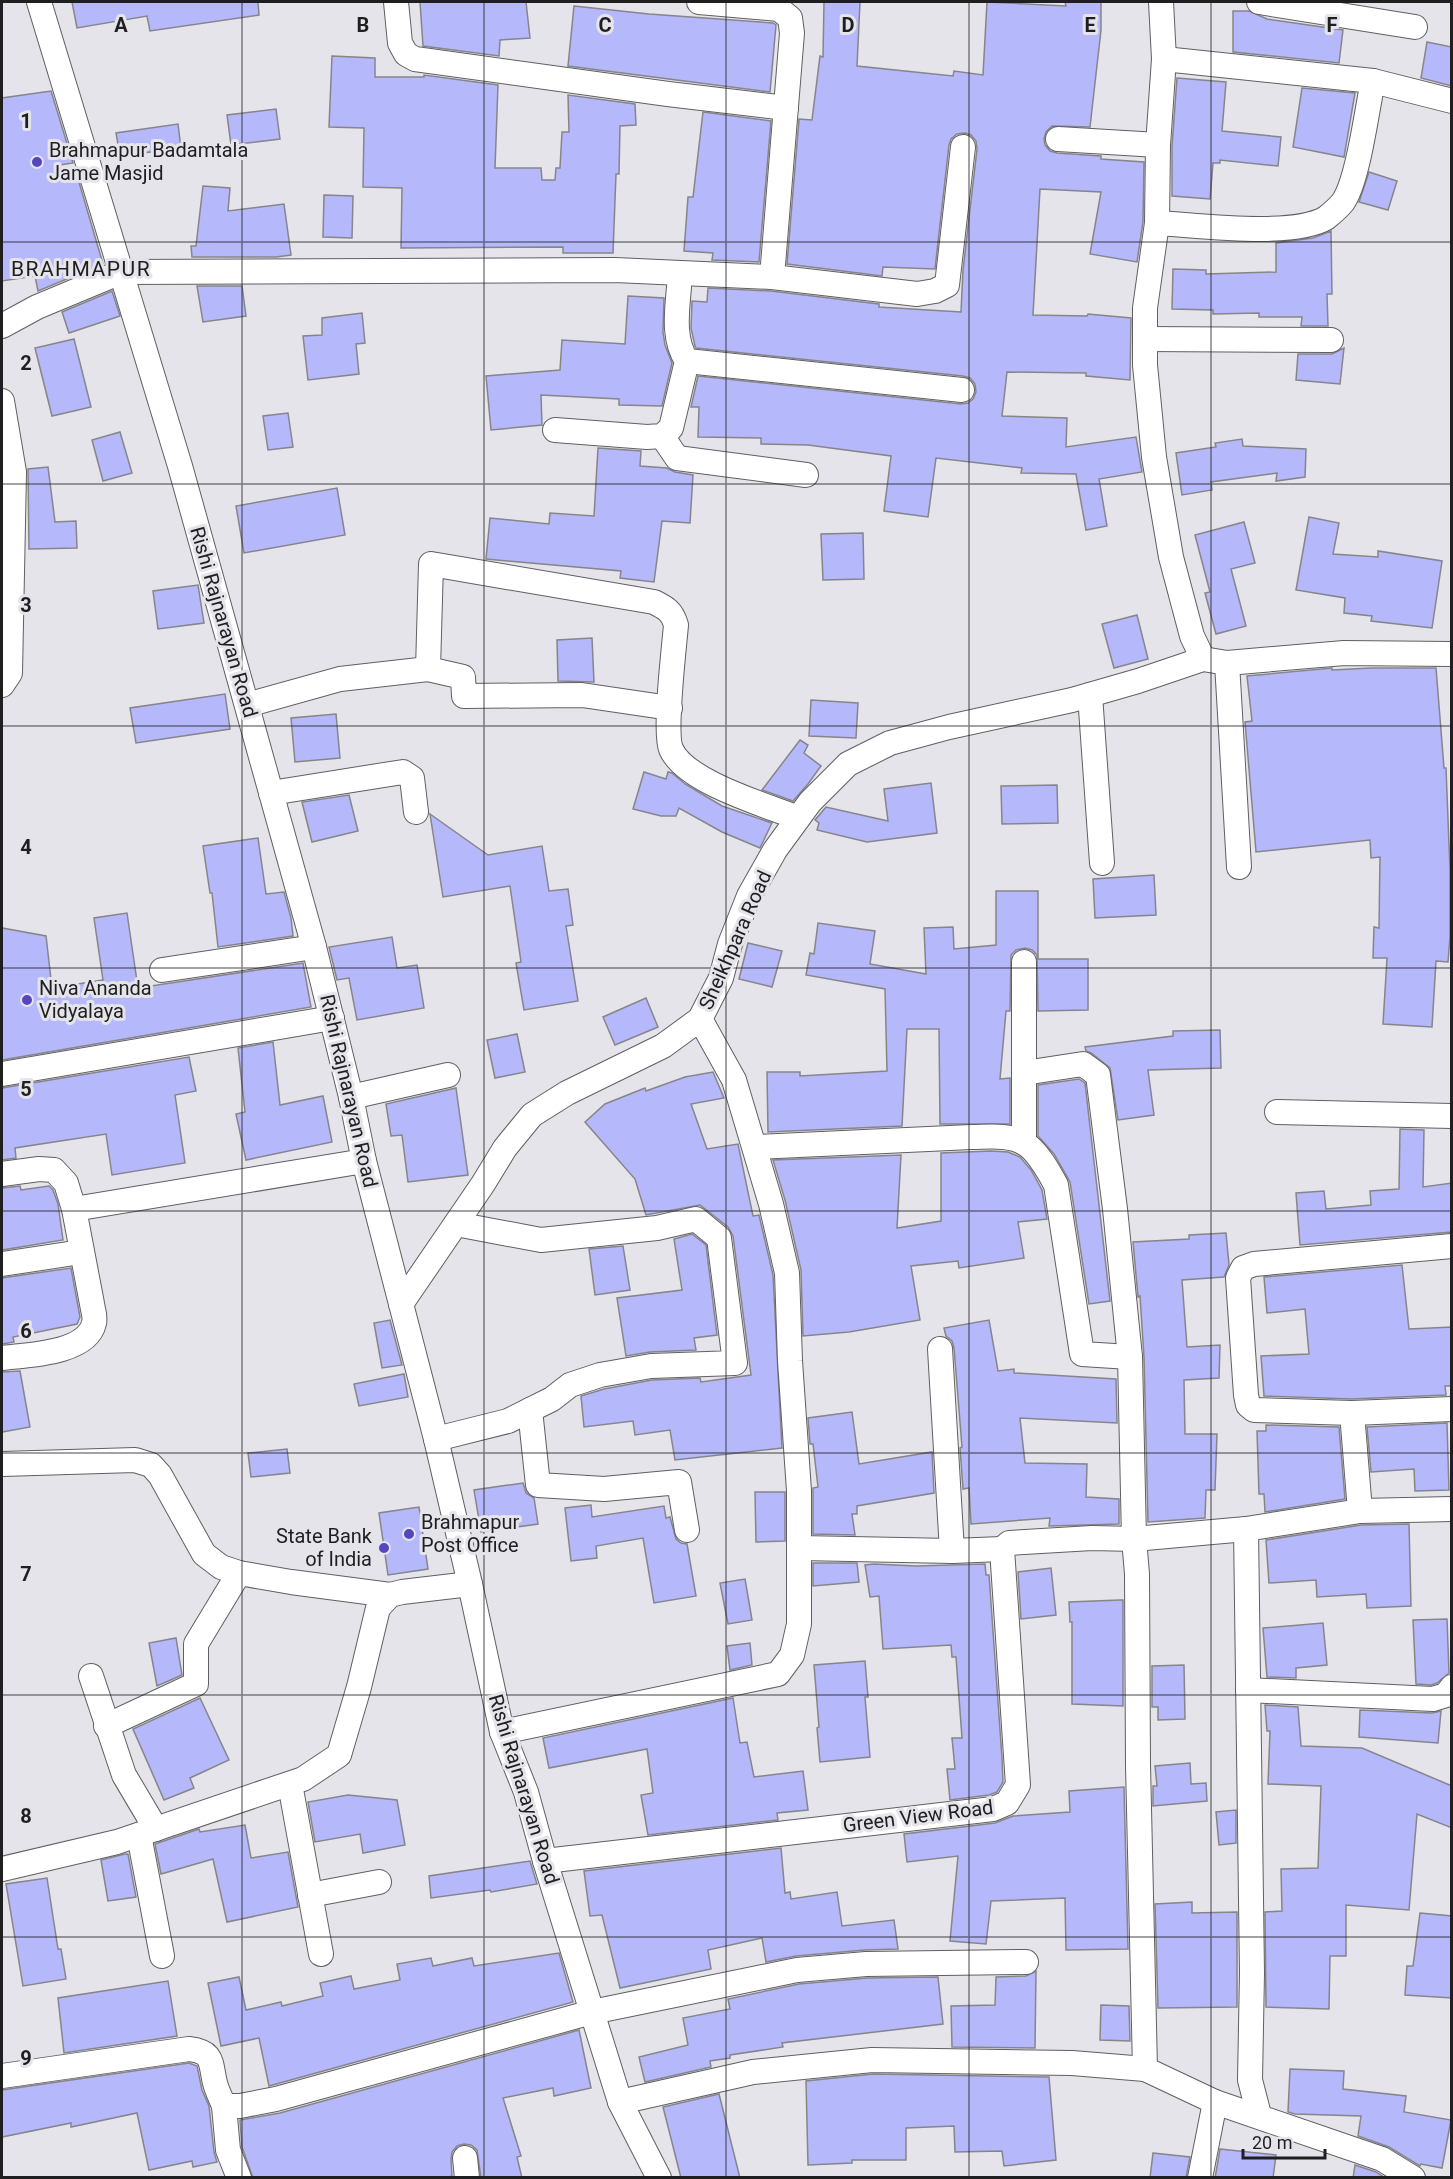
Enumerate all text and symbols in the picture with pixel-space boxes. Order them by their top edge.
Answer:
text: A [114,13,128,37]
text: B [357,13,369,37]
text: C [598,13,612,37]
text: D [842,13,855,37]
text: E [1084,13,1096,37]
text: F [1327,13,1338,37]
text: 1 [20,109,32,133]
place label: Brahmapur Badamtala Jame Masjid [49,138,248,185]
marker: Brahmapur Badamtala Jame Masjid [30,155,44,169]
district label: BRAHMAPUR [11,257,151,281]
text: 2 [20,351,32,375]
street label: Rishi Rajnarayan Road [185,524,263,720]
text: 3 [20,593,32,617]
text: 4 [20,835,32,859]
street label: Sheikhpara Road [694,867,776,1013]
place label: Niva Ananda Vidyalaya [39,976,152,1023]
street label: Rishi Rajnarayan Road [315,992,383,1190]
marker: Niva Ananda Vidyalaya [20,993,34,1007]
text: 5 [20,1077,32,1101]
text: 6 [20,1319,32,1343]
place label: Brahmapur Post Office [421,1510,519,1557]
place label: State Bank of India [276,1524,373,1571]
marker: Brahmapur Post Office [402,1527,416,1541]
marker: State Bank of India [377,1541,391,1555]
text: 7 [20,1562,32,1586]
street label: Rishi Rajnarayan Road [484,1691,564,1887]
street label: Green View Road [841,1795,995,1837]
text: 8 [20,1804,32,1828]
text: 9 [20,2046,32,2070]
scale bar [1243,2122,1326,2160]
text: 20 m [1252,2132,1292,2153]

